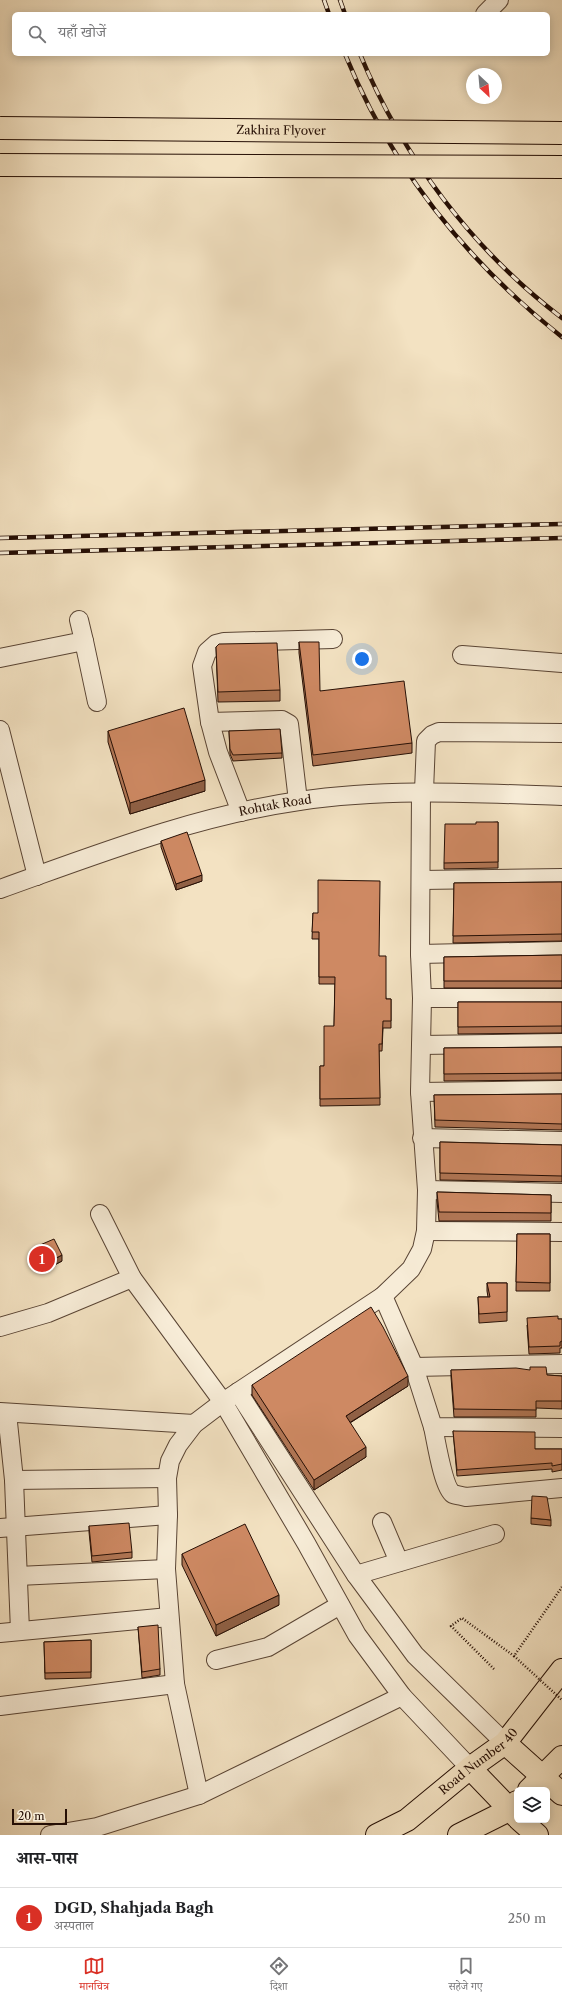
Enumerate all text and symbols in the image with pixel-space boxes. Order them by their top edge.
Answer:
search box [12,12,550,56]
text: यहाँ खोजें [58,22,106,41]
icon: search [26,23,48,45]
north arrow [466,68,502,104]
street label: Zakhira Flyover [236,122,326,138]
your location [352,649,372,669]
street label: Rohtak Road [237,791,313,819]
pin: 1 [29,1244,55,1274]
street label: Road Number 40 [436,1725,521,1798]
map controls [514,1787,550,1823]
button: layers [514,1787,550,1823]
scale bar [12,1807,67,1826]
text: 20 m [18,1809,44,1823]
text: आस-पास [16,1848,78,1868]
text: DGD, Shahjada Bagh [54,1898,214,1917]
text: 1 [26,1910,32,1926]
text: 250 m [508,1910,546,1926]
text: अस्पताल [54,1917,94,1933]
tab: मानचित्र [79,1955,109,1997]
tab: दिशा [268,1955,290,1997]
tab: सहेजे गए [448,1955,483,1997]

